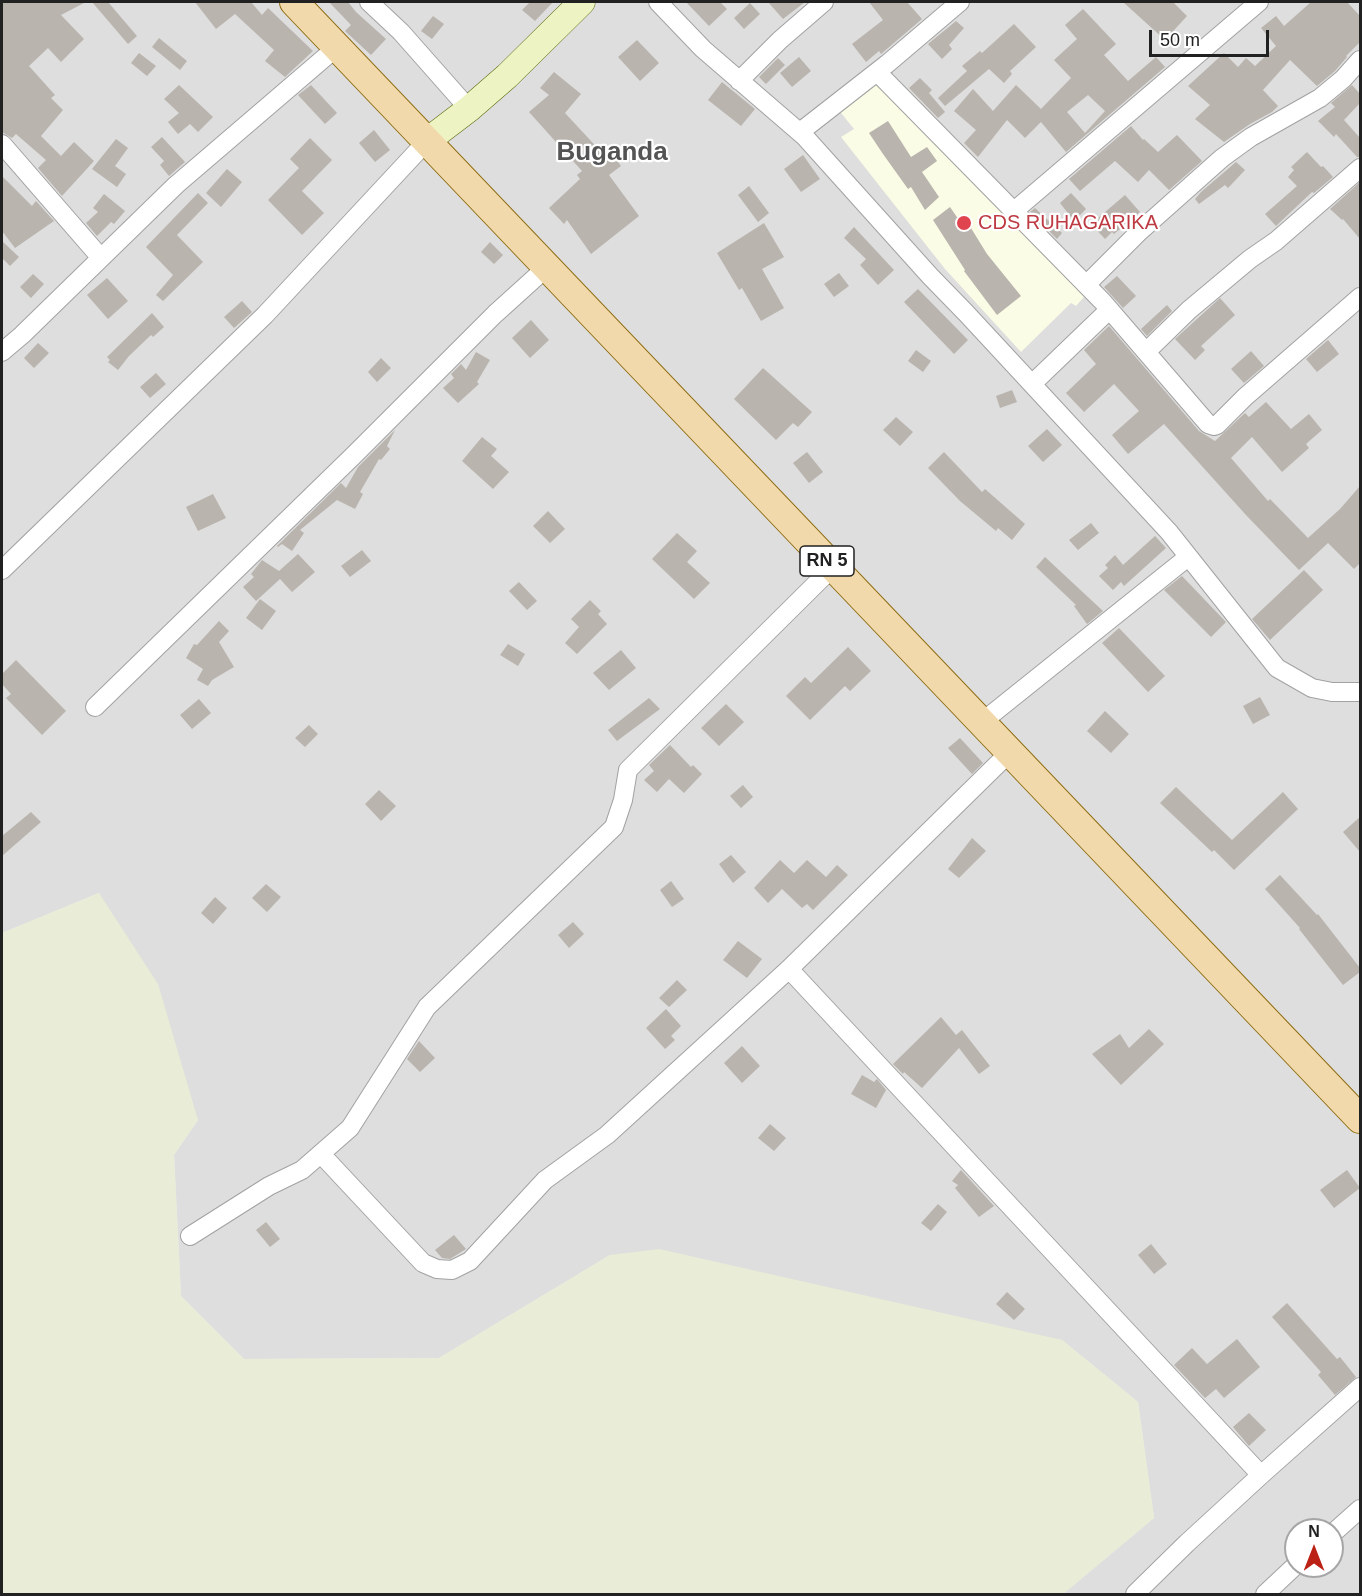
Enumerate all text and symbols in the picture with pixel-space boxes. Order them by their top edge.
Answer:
scale bar [1152,18,1272,56]
text: 50 m [1160,30,1200,50]
district label: Buganda [556,137,668,169]
place label: CDS RUHAGARIKA [978,211,1158,235]
marker: CDS RUHAGARIKA [955,214,973,232]
road number: RN 5 [800,546,854,576]
north arrow [1284,1518,1344,1578]
text: N [1308,1523,1320,1540]

